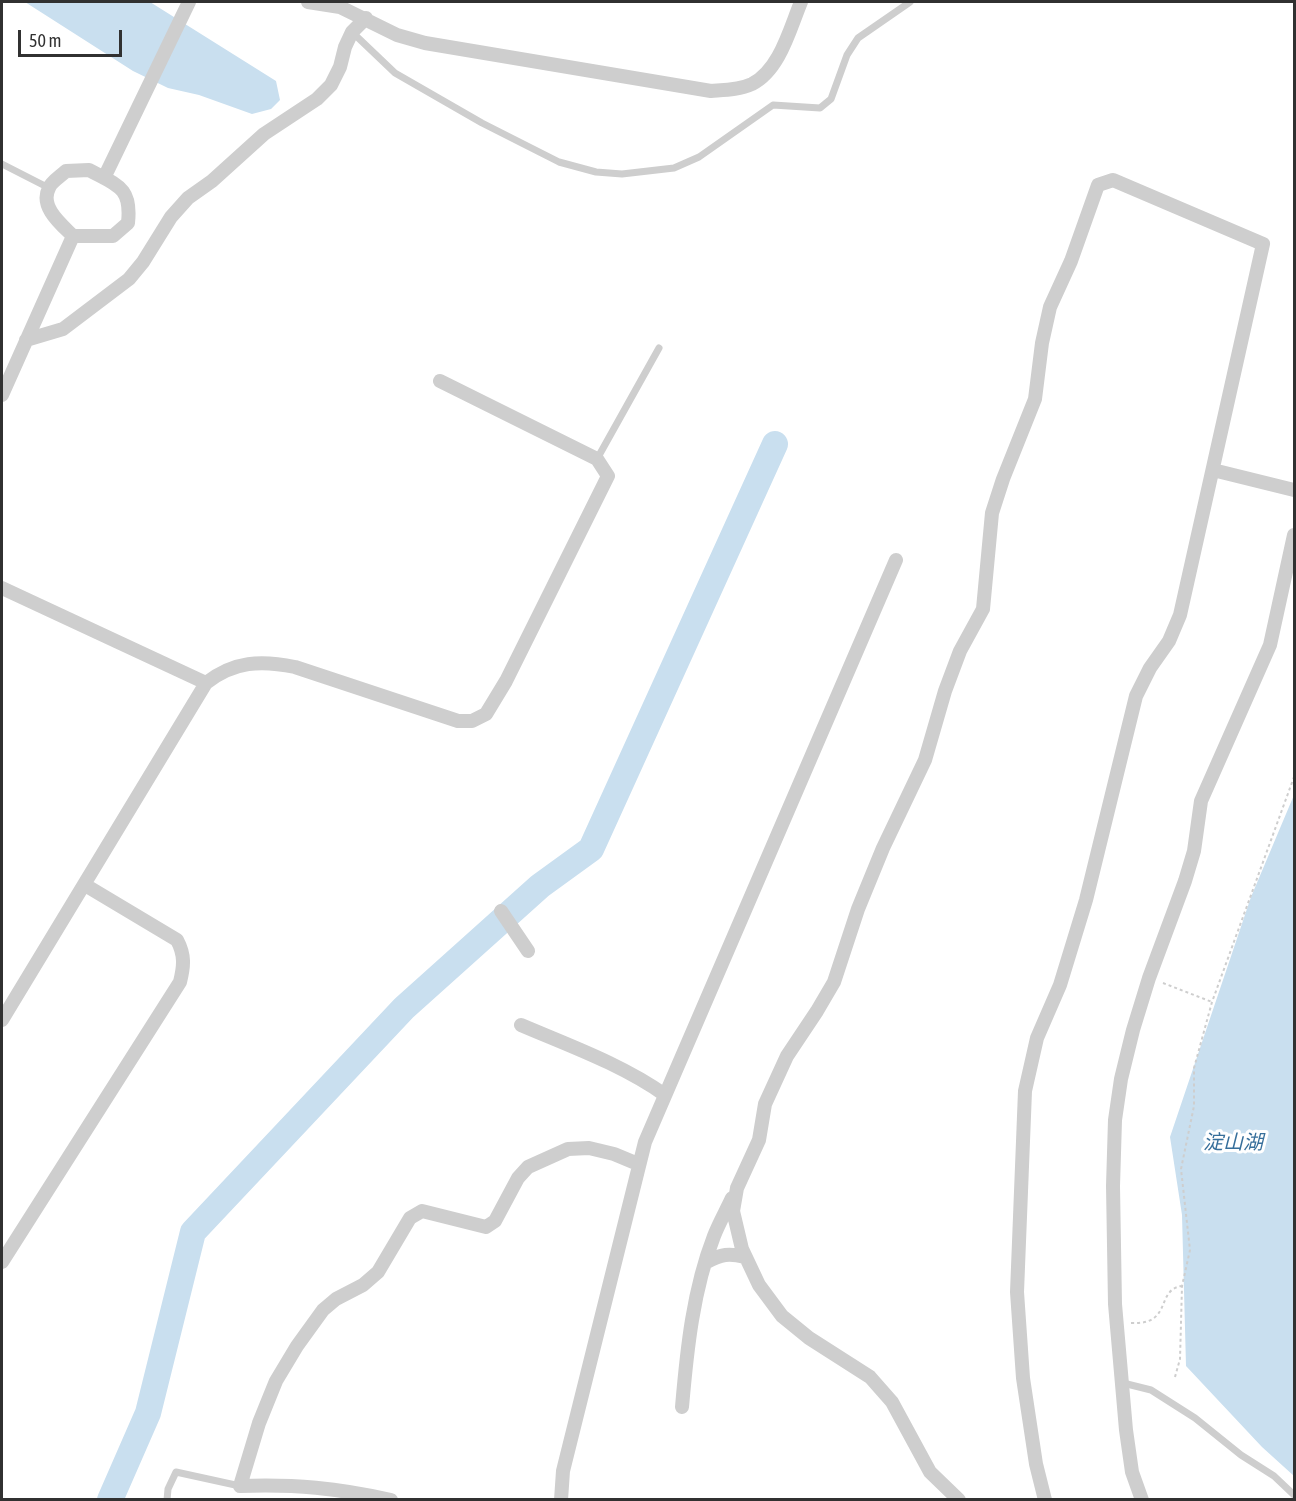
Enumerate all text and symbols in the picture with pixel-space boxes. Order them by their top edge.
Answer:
scale bar [21,18,124,56]
text: 50 m [29,30,61,51]
water label: 淀山湖 [1203,1131,1263,1155]

